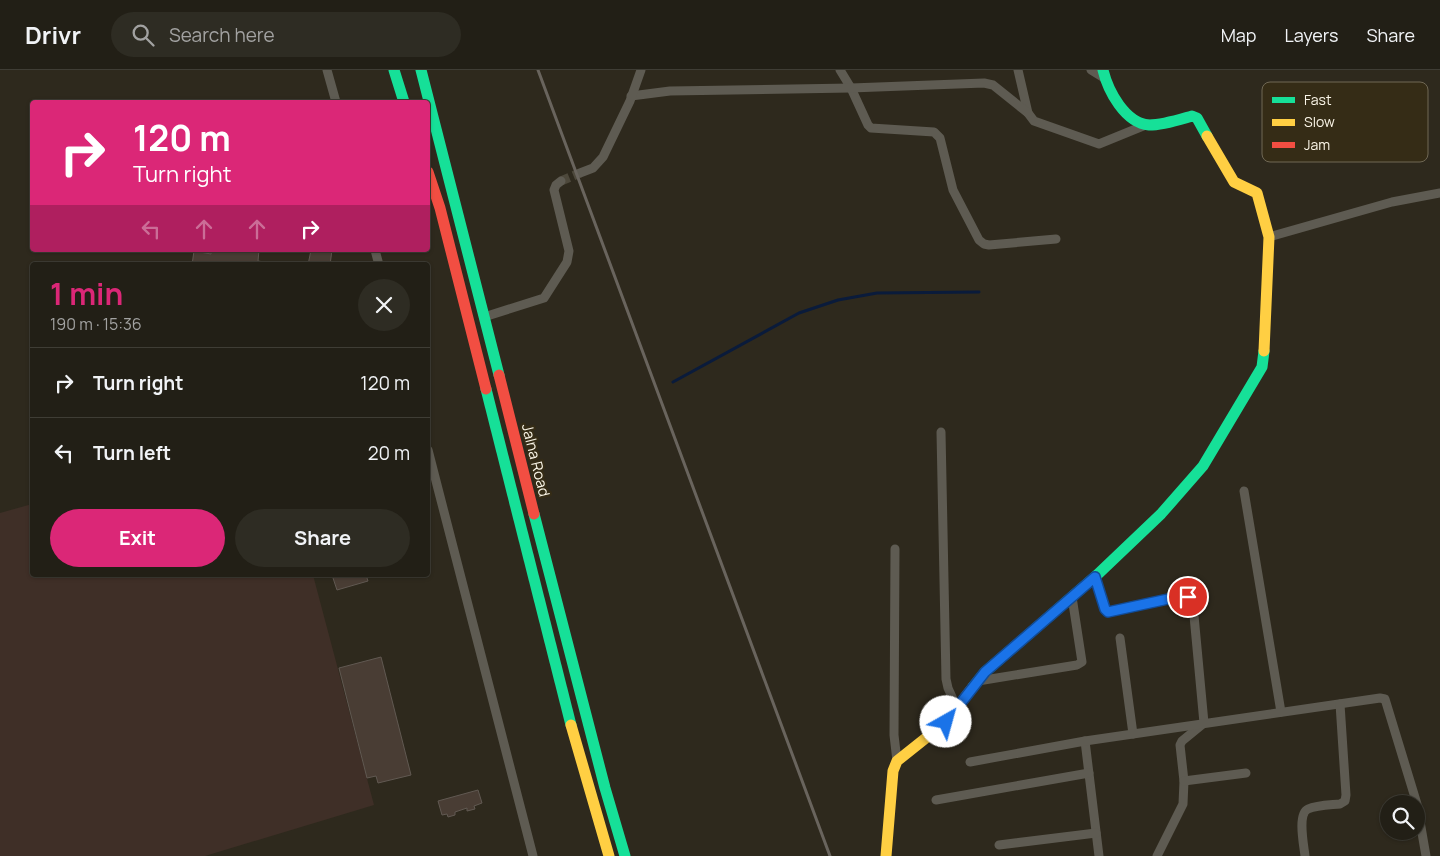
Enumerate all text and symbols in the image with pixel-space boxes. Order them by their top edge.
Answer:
search box [111,12,461,57]
text: Drivr [25,18,81,51]
icon: search [129,21,157,49]
text: Search here [169,22,275,48]
text: Map [1221,23,1256,47]
text: Layers [1284,23,1338,47]
text: Share [1366,23,1415,47]
legend [1262,82,1428,162]
text: Fast [1304,90,1332,109]
text: Slow [1304,112,1335,131]
text: 120 m [133,114,231,162]
icon: right [50,120,115,185]
text: Jam [1304,135,1330,154]
text: Turn right [133,159,231,189]
icon: left [137,215,165,243]
icon: ahead [190,215,218,243]
icon: ahead [243,215,271,243]
icon: right [296,215,324,243]
text: 1 min [50,273,123,314]
button: close [358,279,410,331]
text: 190 m · 15:36 [50,313,142,335]
icon: right [50,369,78,397]
text: Turn right [93,370,183,396]
text: 120 m [360,370,410,396]
street label: Jalna Road [517,421,555,499]
icon: left [50,439,78,467]
text: Turn left [93,440,171,466]
text: 20 m [368,440,410,466]
button: Exit [50,509,225,567]
button: Share [235,509,410,567]
pin [1167,576,1209,618]
icon: arrive [1174,583,1202,611]
position arrow [919,695,971,747]
map controls [1380,795,1425,840]
button: search [1380,795,1425,840]

